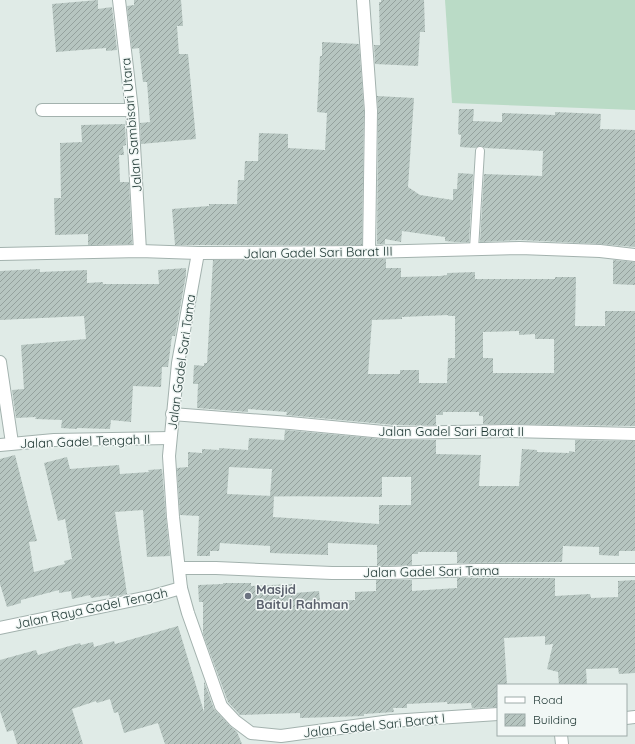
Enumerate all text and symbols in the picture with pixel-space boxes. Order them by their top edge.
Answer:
street label: Jalan Sambisari Utara [117,57,145,193]
street label: Jalan Gadel Sari Barat III [243,243,393,261]
street label: Jalan Gadel Sari Tama [164,293,198,431]
street label: Jalan Gadel Sari Barat II [378,423,524,439]
street label: Jalan Gadel Tengah II [19,431,151,451]
street label: Jalan Gadel Sari Tama [362,562,500,580]
place label: Masjid Baitul Rahman [256,581,349,612]
street label: Jalan Raya Gadel Tengah [13,584,169,632]
marker: Masjid Baitul Rahman [243,591,253,601]
legend [497,684,627,736]
text: Road [533,692,563,707]
street label: Jalan Gadel Sari Barat I [302,710,446,740]
text: Building [533,712,577,727]

